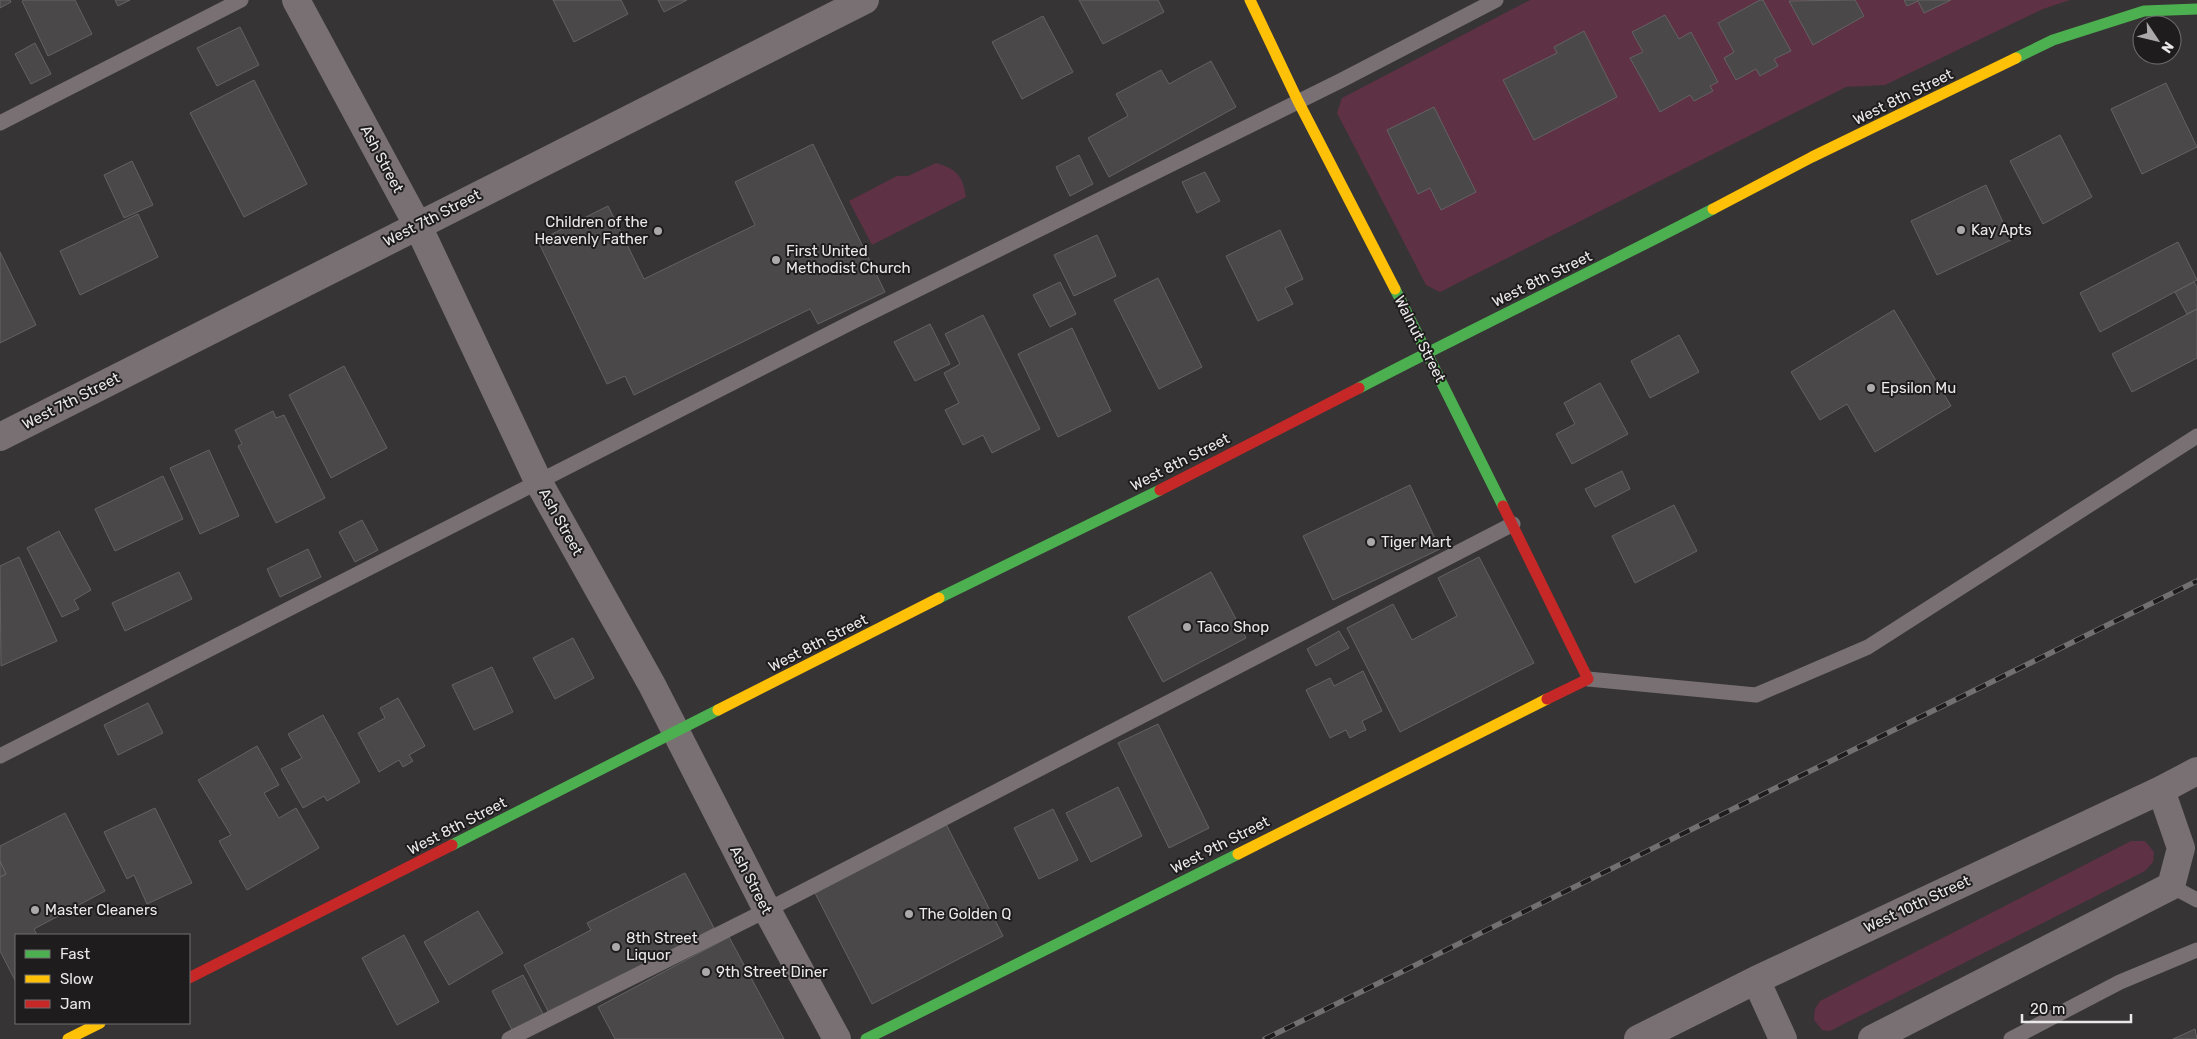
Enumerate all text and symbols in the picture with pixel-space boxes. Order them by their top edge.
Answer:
north arrow [2132,15,2182,65]
text: N [2157,38,2177,56]
street label: West 8th Street [1850,65,1956,129]
street label: Ash Street [357,122,407,196]
street label: West 7th Street [380,186,484,250]
place label: Children of the Heavenly Father [534,213,648,248]
place label: Kay Apts [1971,221,2032,239]
marker: Kay Apts [1955,224,1967,236]
marker: Children of the Heavenly Father [652,225,664,237]
place label: First United Methodist Church [786,242,911,277]
street label: West 8th Street [1489,247,1595,311]
marker: First United Methodist Church [770,254,782,266]
street label: Walnut Street [1390,293,1450,385]
street label: West 7th Street [19,369,123,433]
place label: Epsilon Mu [1881,379,1956,397]
marker: Epsilon Mu [1865,382,1877,394]
street label: West 8th Street [1127,429,1233,495]
street label: Ash Street [535,485,587,559]
place label: Tiger Mart [1381,533,1452,551]
marker: Tiger Mart [1365,536,1377,548]
street label: West 8th Street [765,610,871,676]
place label: Taco Shop [1197,618,1269,636]
marker: Taco Shop [1181,621,1193,633]
street label: West 8th Street [404,793,510,859]
street label: West 9th Street [1168,812,1272,878]
street label: Ash Street [726,843,776,917]
street label: West 10th Street [1861,871,1973,937]
place label: Master Cleaners [45,901,158,919]
marker: Master Cleaners [29,904,41,916]
place label: The Golden Q [919,905,1011,923]
marker: The Golden Q [903,908,915,920]
place label: 8th Street Liquor [626,929,698,964]
legend [15,934,190,1024]
marker: 8th Street Liquor [610,941,622,953]
text: Fast [60,945,90,963]
place label: 9th Street Diner [716,963,828,981]
marker: 9th Street Diner [700,966,712,978]
text: Slow [60,970,93,988]
scale bar [2022,992,2131,1024]
text: Jam [60,995,91,1013]
text: 20 m [2030,1000,2065,1018]

